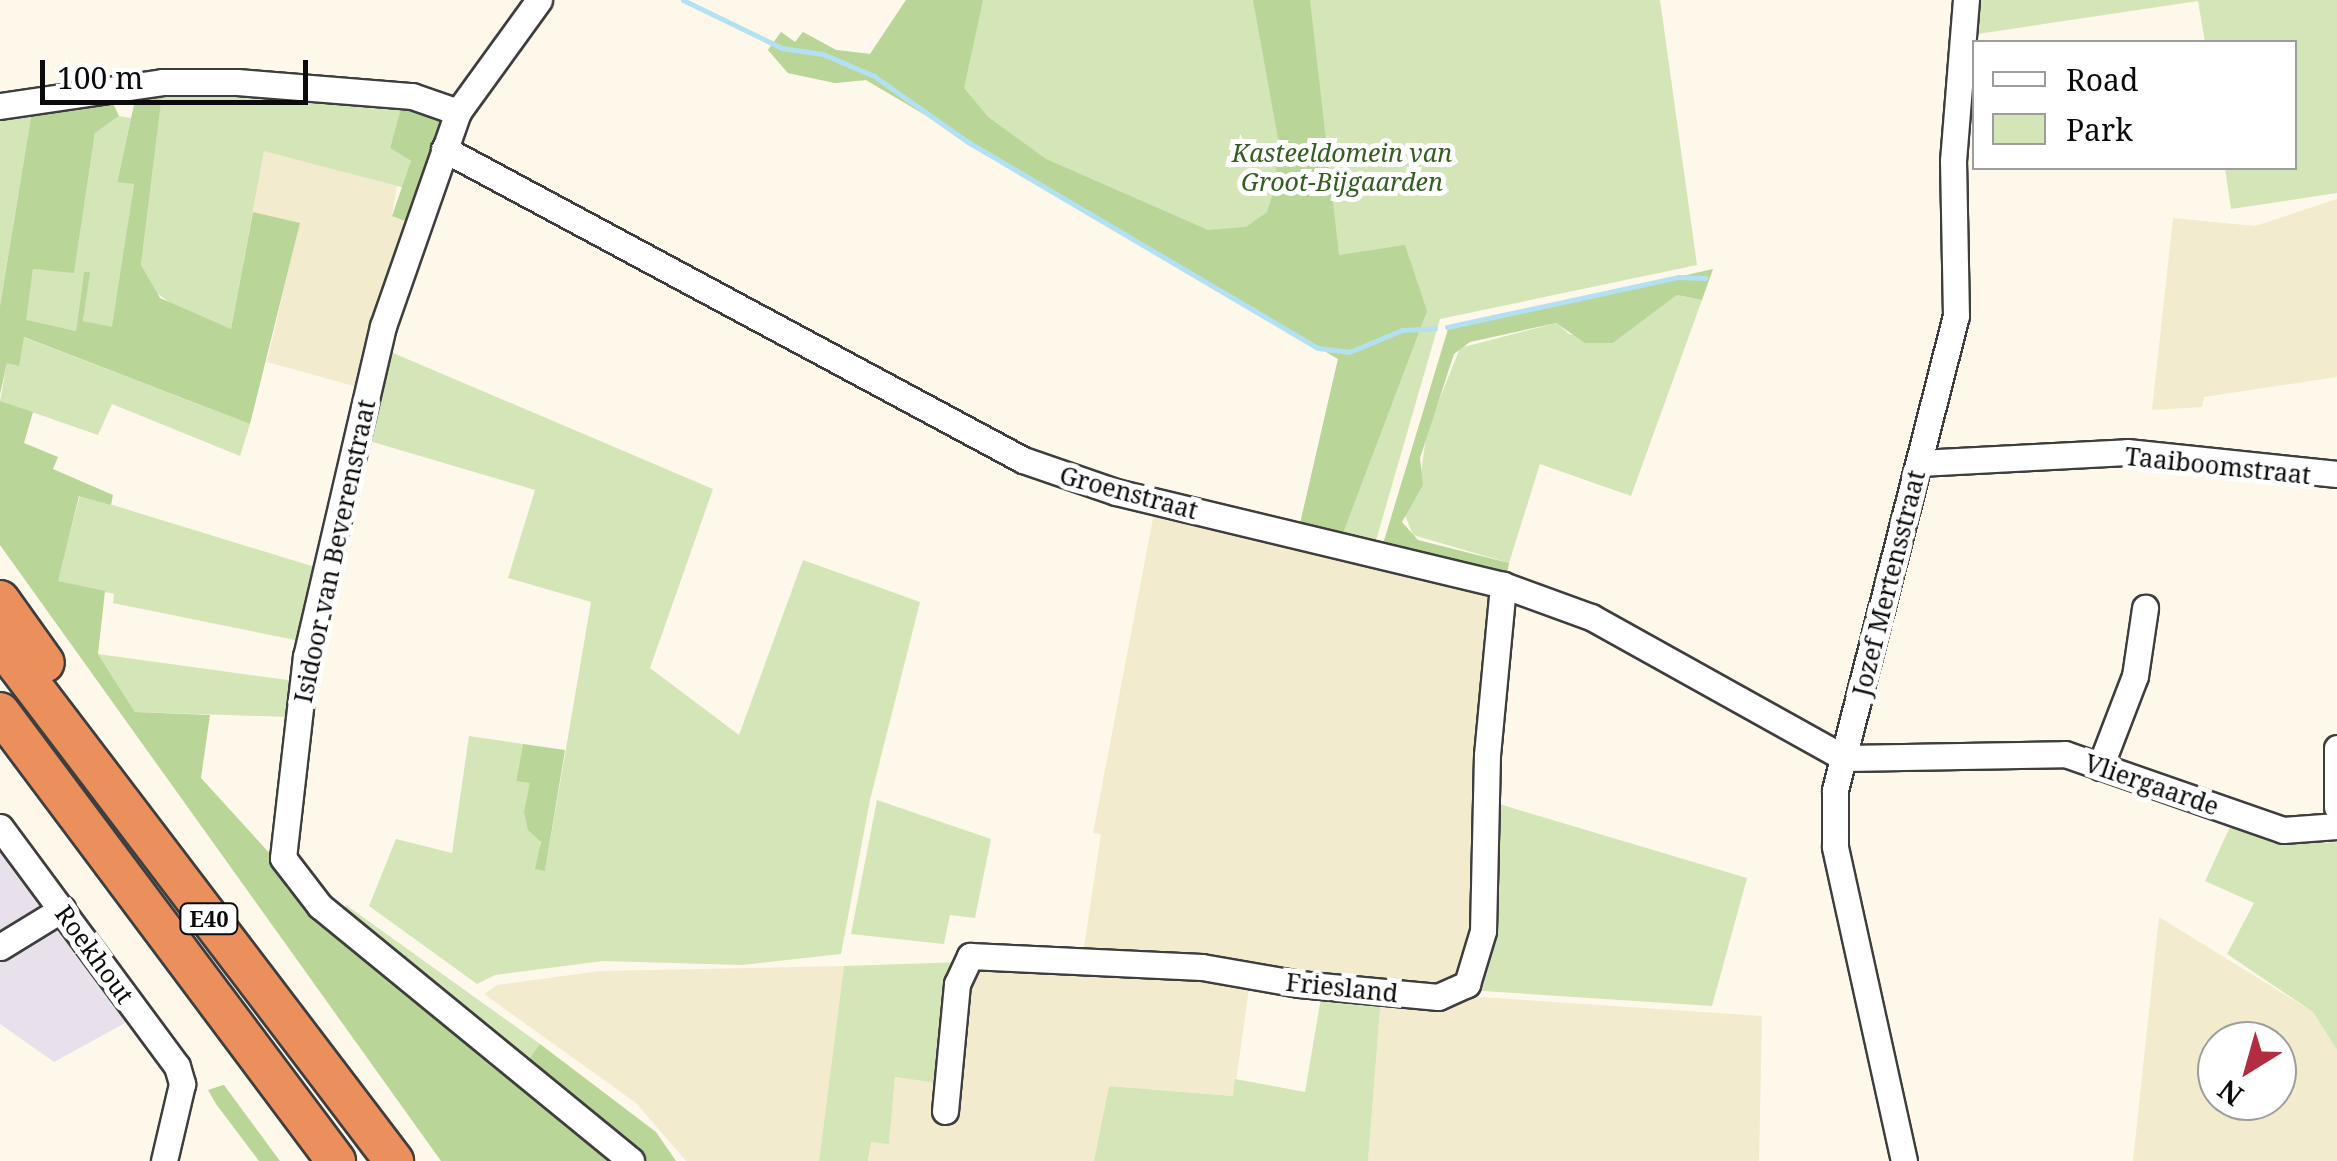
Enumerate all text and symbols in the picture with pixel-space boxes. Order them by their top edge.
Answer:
scale bar [45,40,312,102]
legend [1972,40,2297,170]
text: 100 m [57,57,143,98]
text: Road [2066,59,2138,100]
text: Park [2066,109,2133,150]
park label: Kasteeldomein van Groot-Bijgaarden [1232,138,1452,197]
street label: Isidoor van Beverenstraat [287,397,381,705]
street label: Taaiboomstraat [2124,440,2312,490]
street label: Groenstraat [1057,459,1201,525]
street label: Jozef Mertensstraat [1845,467,1931,699]
street label: Vliergaarde [2081,747,2223,821]
street label: Roekhout [49,899,141,1009]
road number: E40 [179,902,239,936]
street label: Friesland [1285,966,1399,1008]
north arrow [2197,1021,2297,1121]
text: N [2210,1072,2250,1115]

